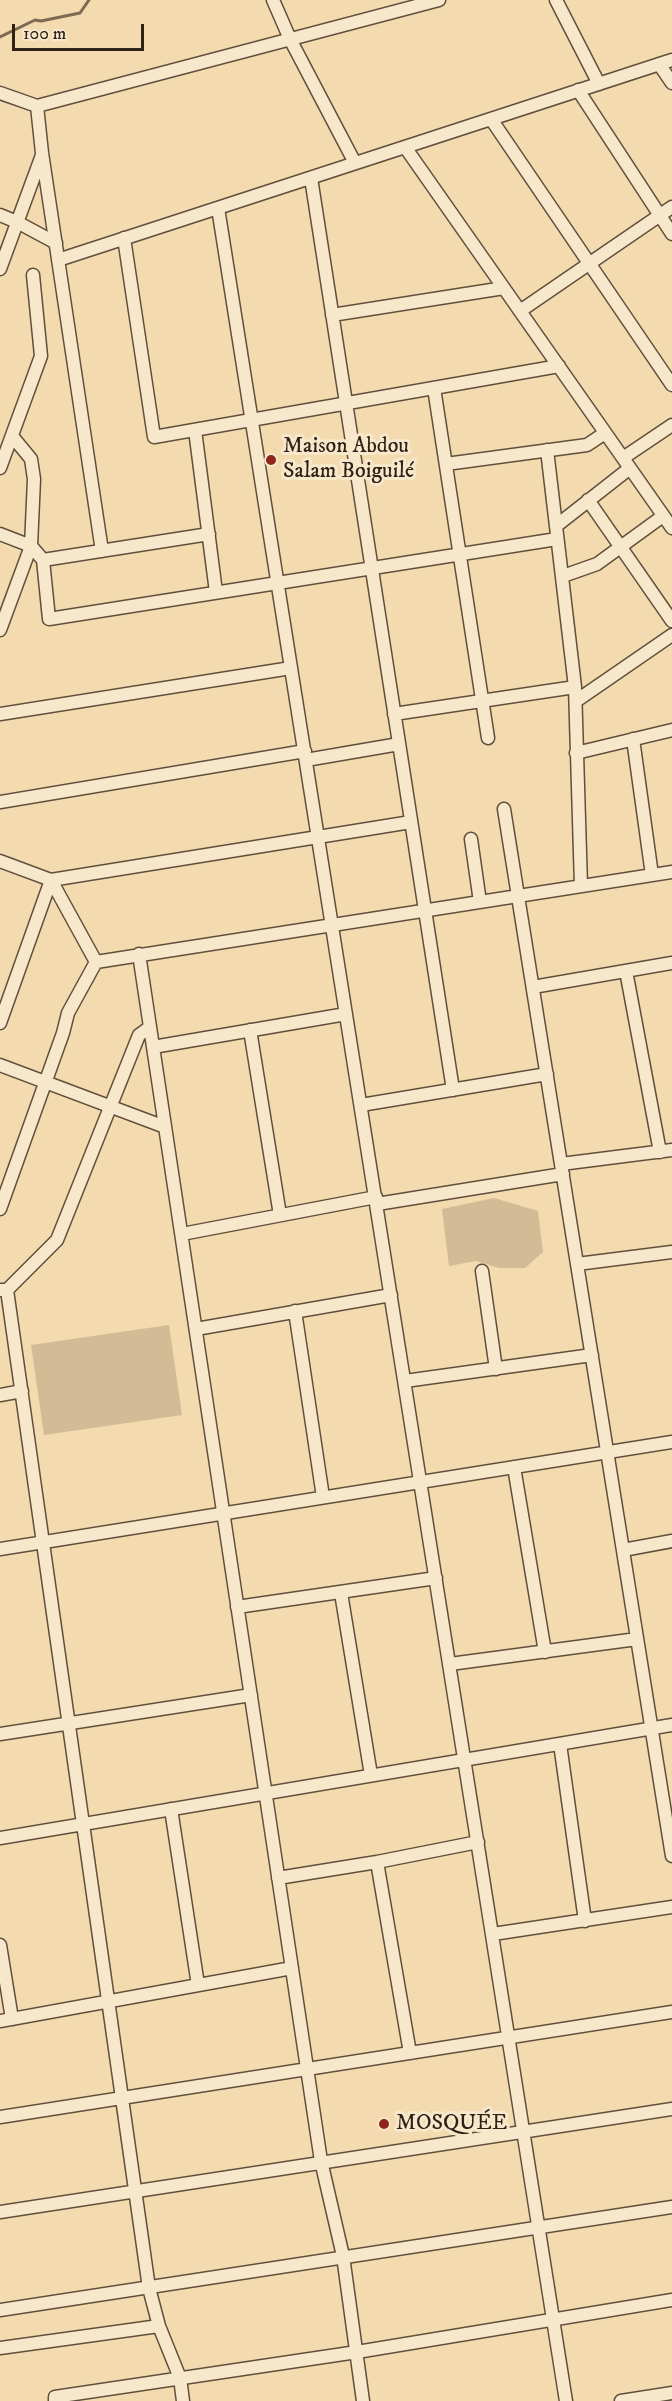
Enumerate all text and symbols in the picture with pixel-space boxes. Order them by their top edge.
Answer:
scale bar [15,12,147,50]
text: 100 m [23,23,66,45]
place label: Maison Abdou Salam Boiguilé [283,434,414,486]
marker: Maison Abdou Salam Boiguilé [264,453,278,467]
place label: MOSQUÉE [396,2111,507,2137]
marker: MOSQUÉE [377,2117,391,2131]

